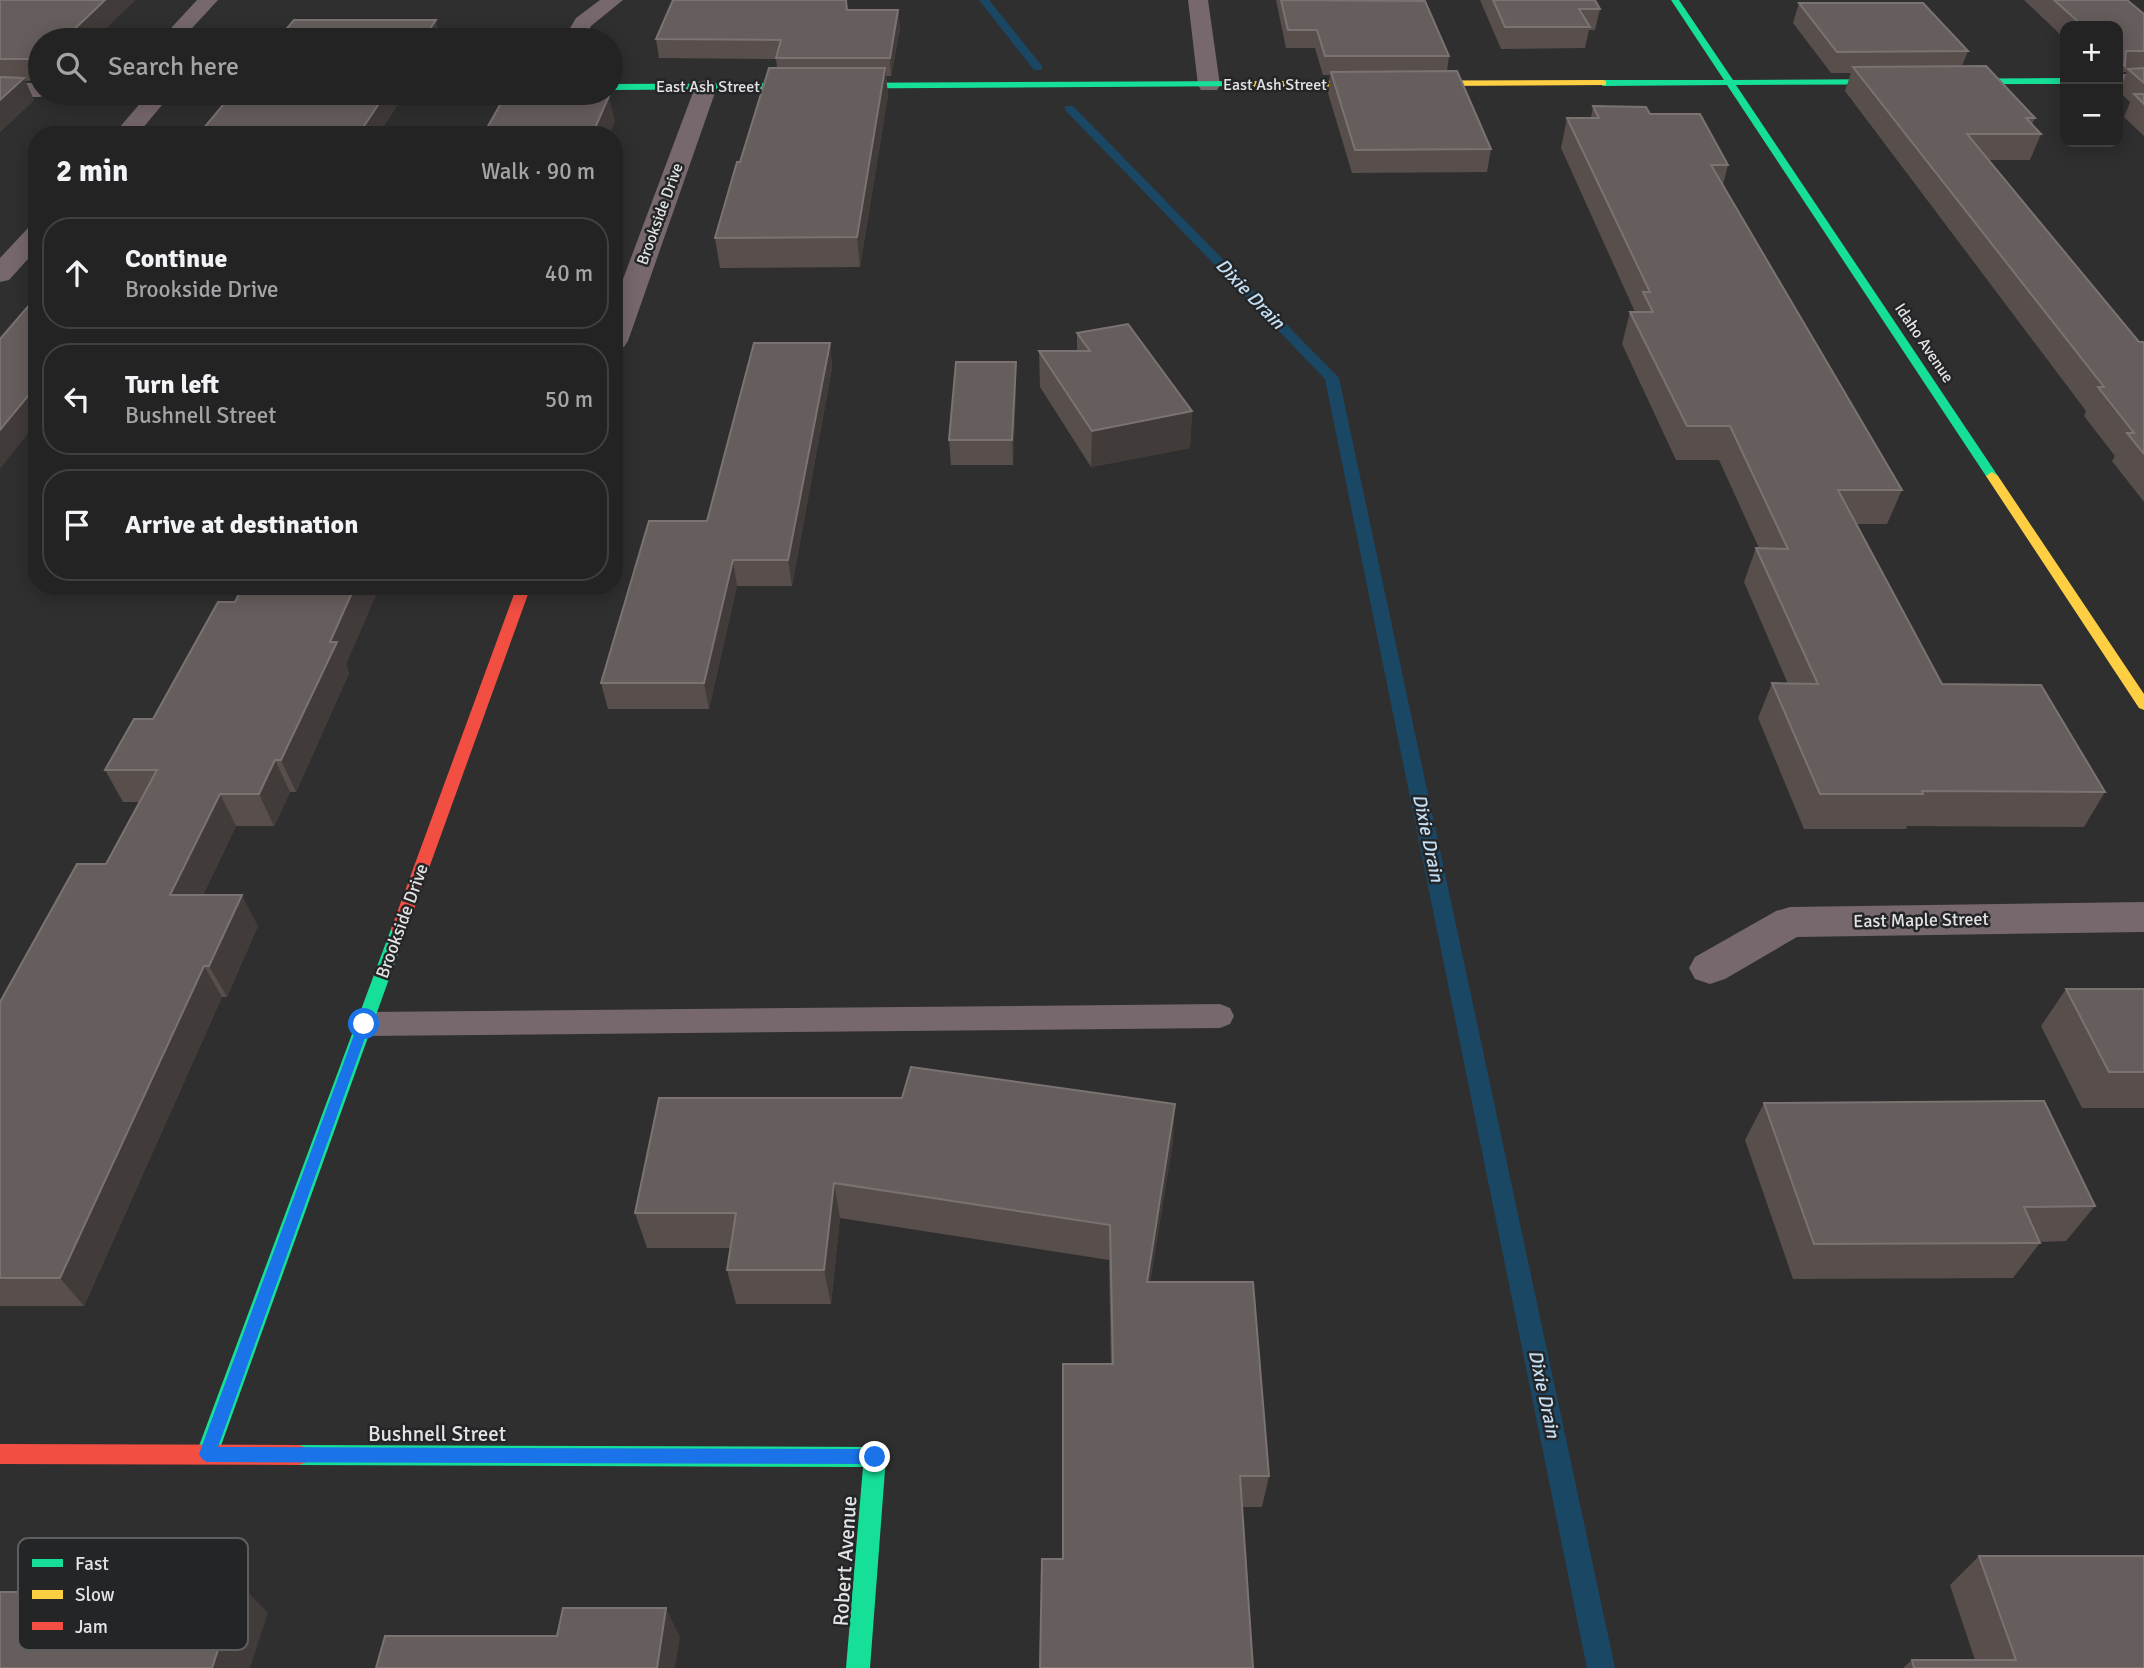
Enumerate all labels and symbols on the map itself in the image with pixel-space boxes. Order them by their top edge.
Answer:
street label: East Ash Street [1223,75,1327,95]
street label: East Ash Street [656,77,760,97]
street label: Brookside Drive [632,160,688,268]
water label: Dixie Drain [1210,254,1290,335]
street label: Idaho Avenue [1890,299,1958,387]
water label: Dixie Drain [1407,792,1449,885]
street label: Brookside Drive [371,861,433,981]
street label: East Maple Street [1853,908,1989,932]
route start [348,1008,379,1039]
water label: Dixie Drain [1523,1348,1565,1441]
street label: Bushnell Street [368,1421,506,1447]
route end [859,1441,890,1472]
street label: Robert Avenue [827,1495,863,1627]
legend [18,1538,248,1650]
text: Fast [75,1552,109,1576]
text: Slow [75,1583,115,1607]
text: Jam [75,1615,108,1639]

